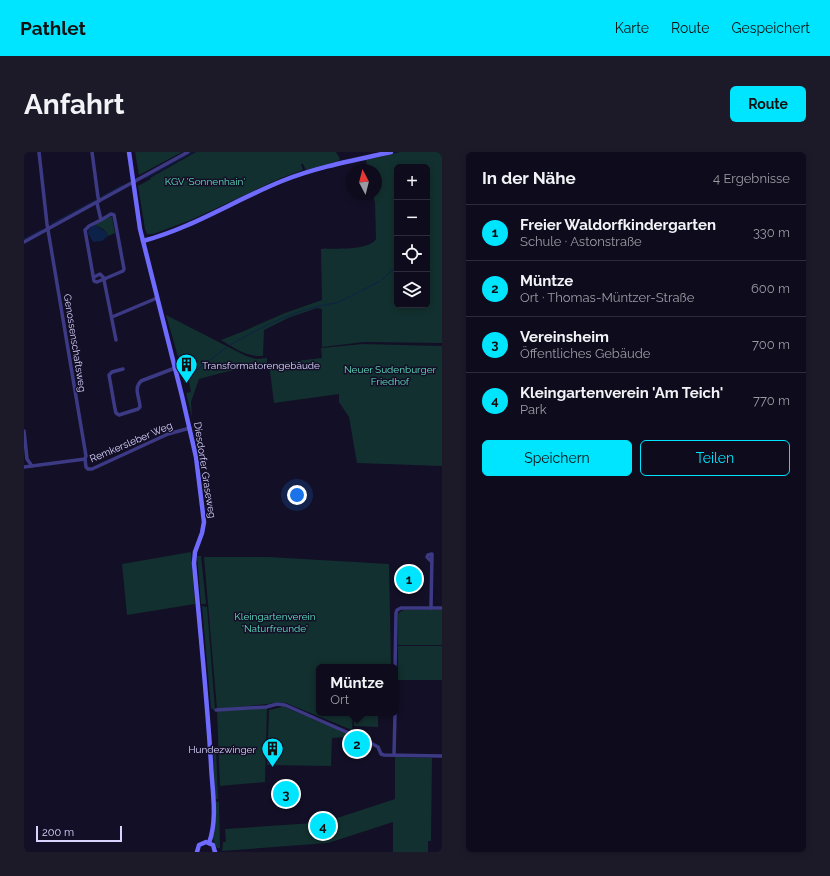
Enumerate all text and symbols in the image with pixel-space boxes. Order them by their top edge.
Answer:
text: Pathlet [20,17,86,39]
text: Karte [615,20,649,36]
text: Route [671,20,709,36]
text: Gespeichert [731,20,810,36]
button: Route [730,86,806,122]
text: Anfahrt [24,88,125,121]
north arrow [346,164,382,200]
map controls [394,164,430,308]
button: + [394,164,430,200]
text: In der Nähe [482,168,576,188]
text: 4 Ergebnisse [713,171,790,186]
park label: KGV 'Sonnenhain' [165,176,245,187]
button: − [394,200,430,236]
text: Freier Waldorfkindergarten [520,216,716,234]
text: 1 [492,225,498,240]
text: 330 m [753,225,790,240]
text: Schule · Astonstraße [520,234,642,249]
button: locate [394,236,430,272]
button: layers [394,272,430,308]
text: Müntze [520,272,573,290]
text: 2 [491,281,499,296]
text: 600 m [751,281,790,296]
text: Ort · Thomas-Müntzer-Straße [520,290,694,305]
street label: Genossenschaftsweg [62,293,88,393]
text: Vereinsheim [520,328,609,346]
text: 3 [491,337,499,352]
text: 700 m [752,337,790,352]
text: Öffentliches Gebäude [520,346,650,361]
building icon: Transformatorengebäude [173,352,199,385]
place label: Transformatorengebäude [202,360,320,371]
park label: Neuer Sudenburger Friedhof [344,364,437,387]
text: Kleingartenverein 'Am Teich' [520,384,723,402]
text: 4 [491,393,499,408]
text: 770 m [753,393,790,408]
text: Park [520,402,547,417]
street label: Remkersleber Weg [88,420,174,464]
street label: Diesdorfer Graseweg [192,421,218,519]
button: Speichern [482,440,632,476]
button: Teilen [640,440,790,476]
your location [287,485,307,505]
pin: 1 [396,564,422,594]
park label: Kleingartenverein 'Naturfreunde' [234,611,316,634]
popup [316,664,398,716]
text: Müntze [330,674,384,692]
text: Ort [330,692,349,707]
pin: 2 [344,729,370,759]
building icon: Hundezwinger [259,736,285,769]
place label: Hundezwinger [188,744,256,755]
pin: 3 [273,779,299,809]
pin: 4 [310,811,336,841]
scale bar [36,824,122,843]
text: 200 m [42,826,74,839]

